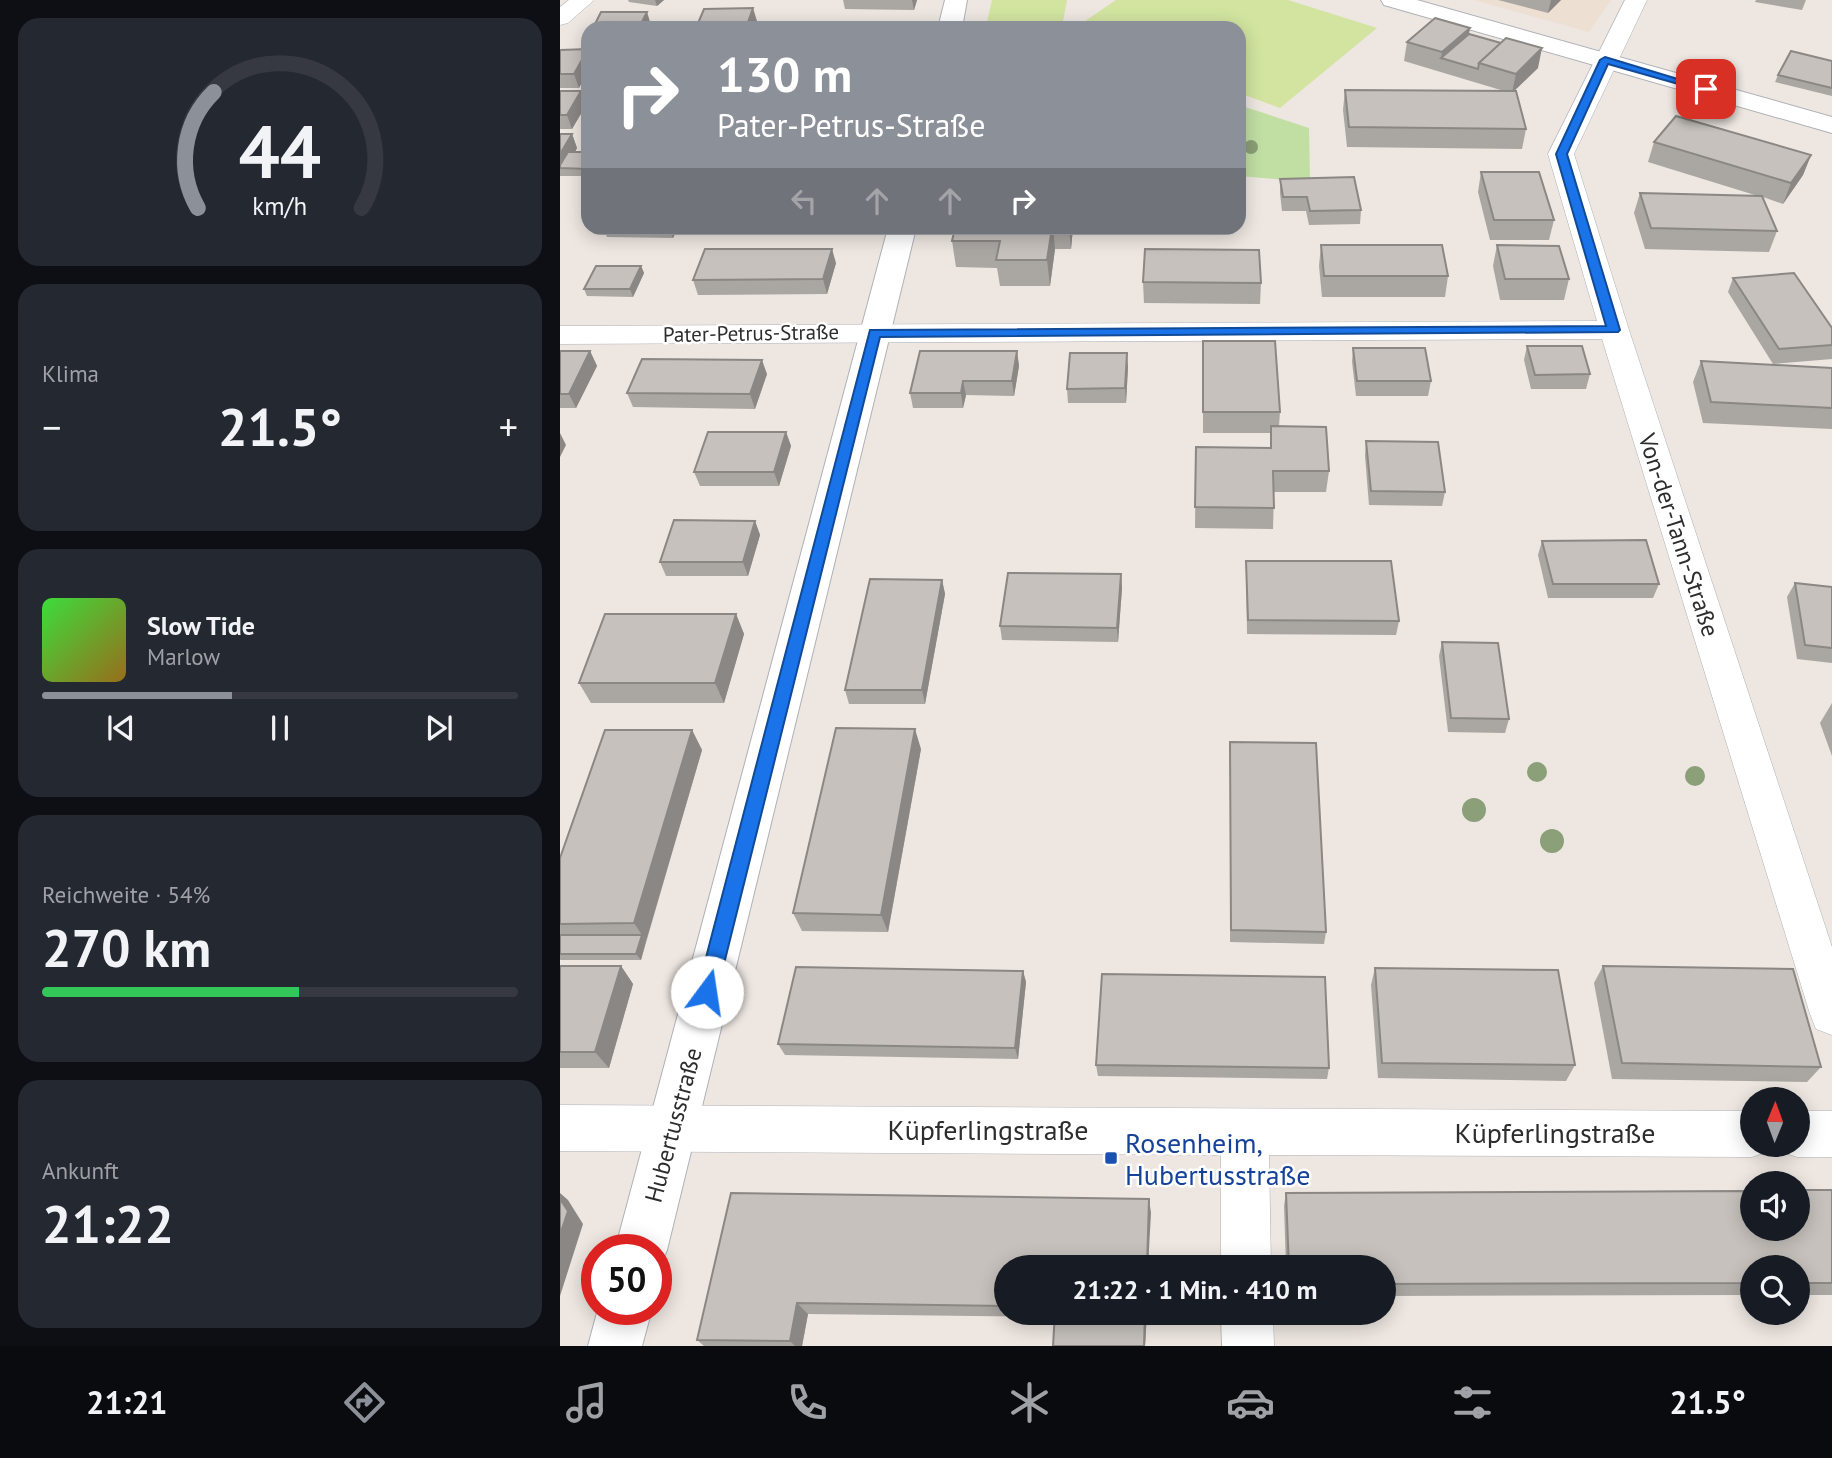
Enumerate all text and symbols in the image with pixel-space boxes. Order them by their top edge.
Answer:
text: 130 m [717,42,852,106]
icon: right [602,49,693,140]
pin [1676,59,1736,119]
icon: arrive [1687,70,1725,108]
text: 44 [239,104,321,198]
text: Pater-Petrus-Straße [717,104,986,146]
icon: left [785,182,823,220]
icon: ahead [858,182,896,220]
icon: ahead [931,182,969,220]
icon: right [1004,182,1042,220]
text: km/h [253,190,307,222]
street label: Pater-Petrus-Straße [663,318,839,348]
text: Klima [42,359,99,388]
text: 21.5° [218,393,342,460]
text: − [42,402,61,451]
text: + [499,402,518,451]
street label: Von-der-Tann-Straße [1631,429,1726,640]
text: Slow Tide [147,609,255,642]
text: Marlow [147,642,220,671]
icon: previous [102,709,140,747]
icon: pause [261,709,299,747]
icon: next [420,709,458,747]
text: Reichweite · 54% [42,880,210,909]
text: 270 km [42,914,211,981]
position arrow [670,955,744,1029]
street label: Hubertusstraße [637,1044,709,1206]
north arrow [1740,1087,1810,1157]
map controls [1740,1087,1810,1325]
street label: Küpferlingstraße [888,1111,1088,1148]
street label: Küpferlingstraße [1455,1114,1655,1151]
place label: Rosenheim, Hubertusstraße [1125,1124,1310,1193]
marker: Rosenheim, Hubertusstraße [1103,1150,1119,1166]
text: Ankunft [42,1156,119,1185]
button: sound [1740,1171,1810,1241]
text: 21:22 [42,1190,174,1257]
speed limit sign: 50 [581,1234,672,1325]
button: search [1740,1255,1810,1325]
text: 21:22 · 1 Min. · 410 m [1072,1273,1318,1306]
icon: directions [340,1378,389,1427]
icon: music [562,1378,611,1427]
icon: phone [783,1378,832,1427]
icon: climate [1005,1378,1054,1427]
icon: car [1226,1378,1275,1427]
icon: filters [1448,1378,1497,1427]
text: 21:21 [86,1381,167,1423]
text: 21.5° [1669,1381,1746,1423]

